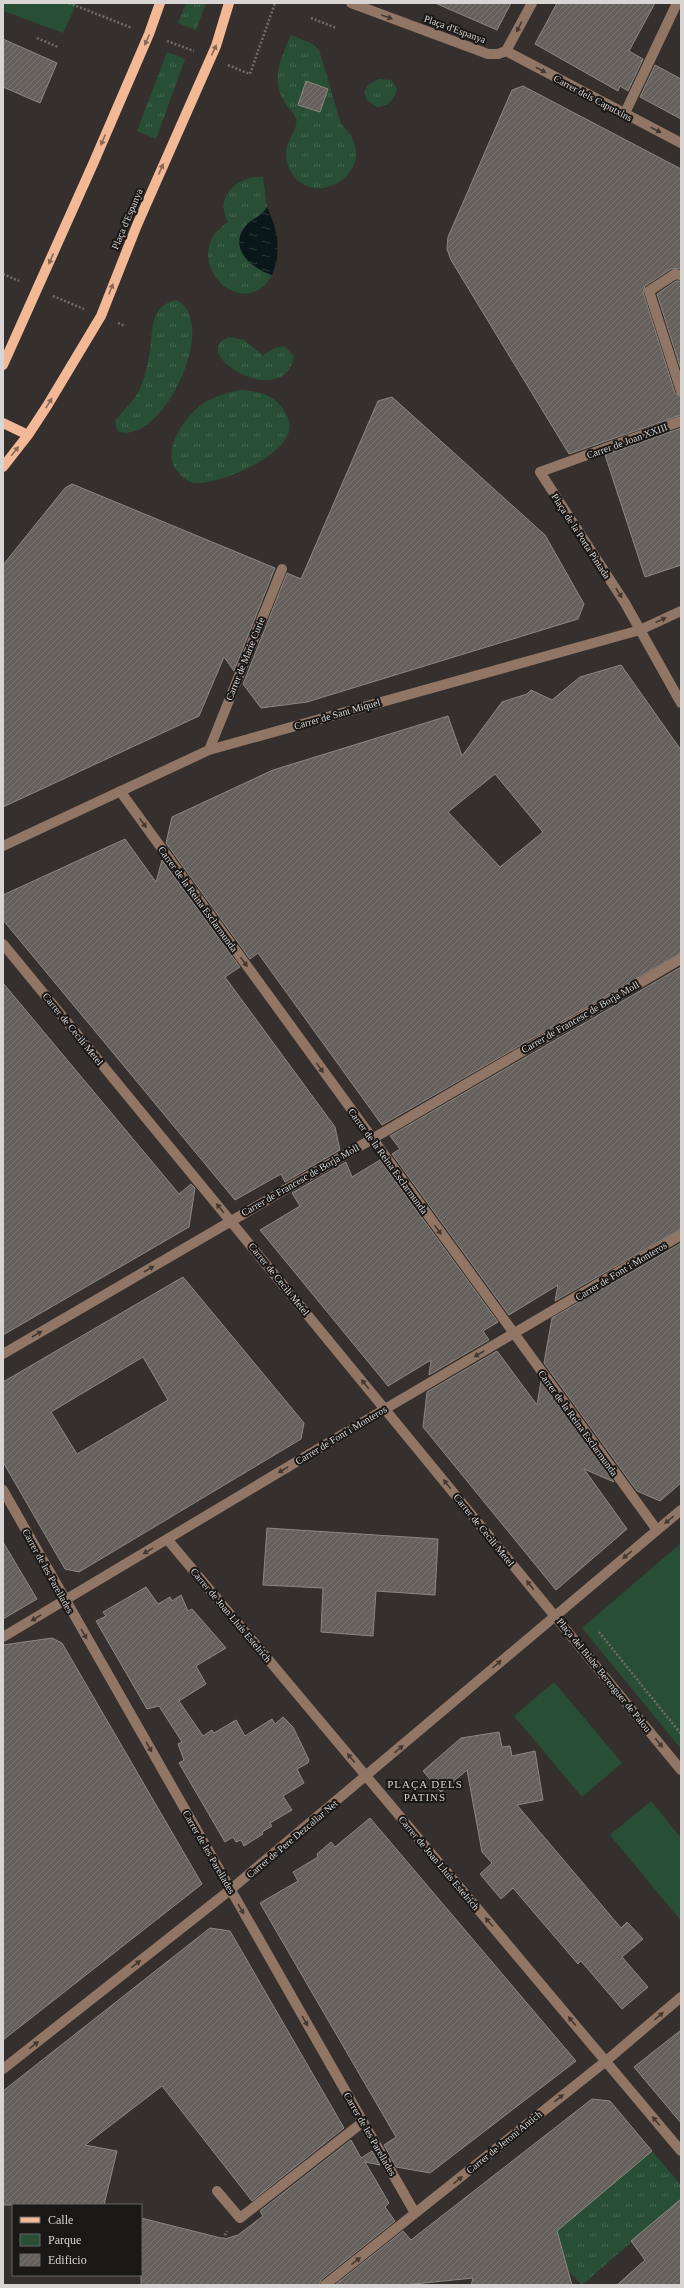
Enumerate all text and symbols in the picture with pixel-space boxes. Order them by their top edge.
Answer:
street label: Plaça d'Espanya [423,13,488,45]
one-way arrow [382,14,394,20]
one-way arrow [516,21,523,33]
one-way arrow [144,34,150,45]
one-way arrow [211,44,217,56]
one-way arrow [535,66,547,73]
street label: Carrer dels Caputxins [552,73,634,123]
one-way arrow [650,127,662,133]
one-way arrow [100,135,106,147]
one-way arrow [159,162,165,174]
street label: Plaça d'Espanya [109,186,145,251]
one-way arrow [48,254,54,265]
one-way arrow [109,282,115,294]
one-way arrow [45,398,53,408]
street label: Carrer de Joan XXIII [585,421,669,461]
one-way arrow [11,446,20,457]
street label: Plaça de la Porta Pintada [549,491,613,581]
one-way arrow [615,588,623,598]
street label: Carrer de Marie Curie [223,615,267,702]
one-way arrow [655,617,667,623]
street label: Carrer de Sant Miquel [293,696,382,732]
one-way arrow [139,818,147,828]
street label: Carrer de la Reina Esclarmunda [156,844,240,954]
one-way arrow [240,957,248,968]
street label: Carrer de Francesc de Borja Moll [519,979,641,1055]
street label: Carrer de Cecili Metel [41,991,106,1067]
one-way arrow [316,1062,324,1073]
street label: Carrer de la Reina Esclarmunda [346,1106,430,1216]
street label: Carrer de Francesc de Borja Moll [239,1142,361,1218]
one-way arrow [215,1202,224,1213]
one-way arrow [433,1224,442,1235]
street label: Carrer de Font i Monteros [573,1239,669,1303]
street label: Carrer de Cecili Metel [247,1241,312,1317]
one-way arrow [143,1265,155,1272]
one-way arrow [31,1331,43,1338]
one-way arrow [473,1350,485,1357]
street label: Carrer de la Reina Esclarmunda [536,1368,620,1478]
one-way arrow [360,1378,369,1389]
street label: Carrer de Font i Monteros [293,1403,389,1467]
one-way arrow [277,1466,289,1473]
one-way arrow [443,1479,452,1490]
street label: Carrer de Cecili Metel [452,1492,517,1568]
one-way arrow [663,1515,674,1524]
street label: Carrer de les Parellades [20,1527,76,1615]
one-way arrow [142,1547,154,1554]
one-way arrow [622,1550,632,1559]
street label: Carrer de Joan Lluís Estelrich [188,1566,274,1664]
one-way arrow [525,1579,534,1590]
one-way arrow [30,1614,42,1621]
street label: Plaça del Bisbe Berenguer de Palou [555,1616,653,1734]
one-way arrow [81,1628,88,1640]
one-way arrow [492,1660,503,1669]
one-way arrow [654,1737,663,1748]
one-way arrow [145,1741,152,1753]
one-way arrow [394,1744,404,1754]
one-way arrow [346,1753,355,1764]
district label: PLAÇA DELS PATINS [387,1778,463,1803]
street label: Carrer de Pere Dezcallar Net [244,1798,340,1880]
street label: Carrer de les Parellades [181,1808,237,1896]
street label: Carrer de Joan Lluís Estelrich [396,1814,482,1912]
one-way arrow [237,1903,244,1915]
one-way arrow [484,1916,493,1927]
one-way arrow [130,1960,141,1969]
one-way arrow [654,2011,665,2020]
one-way arrow [302,2015,309,2027]
one-way arrow [568,2016,577,2027]
one-way arrow [28,2040,39,2049]
street label: Carrer de les Parellades [342,2090,398,2178]
one-way arrow [554,2094,565,2103]
street label: Carrer de Jeroni Antich [464,2108,544,2176]
one-way arrow [651,2115,660,2126]
one-way arrow [452,2175,463,2184]
legend [12,2204,142,2276]
text: Calle [48,2213,73,2227]
text: Parque [48,2233,81,2247]
text: Edificio [48,2253,87,2267]
one-way arrow [350,2256,361,2265]

